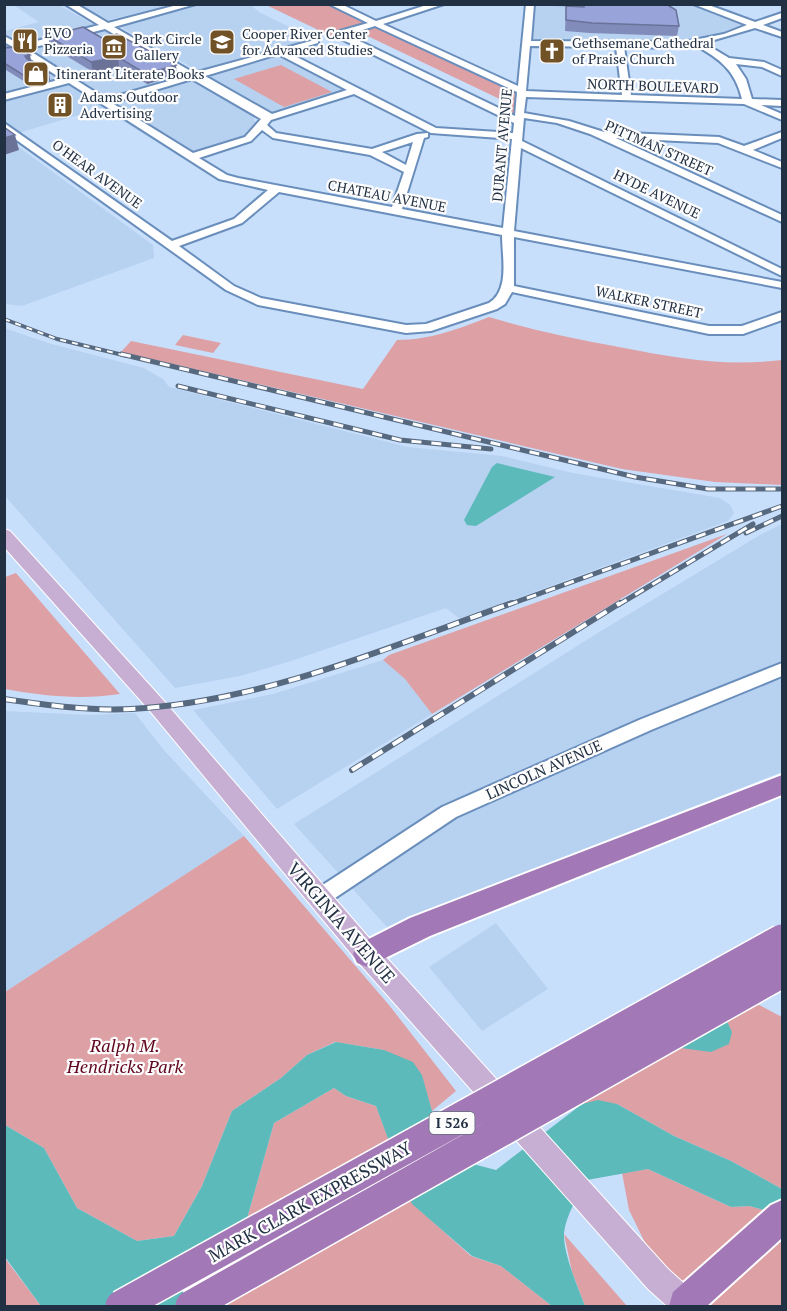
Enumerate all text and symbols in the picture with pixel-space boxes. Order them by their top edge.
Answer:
place label: EVO Pizzeria [44,23,93,58]
place label: Cooper River Center for Advanced Studies [242,24,373,59]
restaurant icon: EVO Pizzeria [10,26,40,56]
school or university icon: Cooper River Center for Advanced Studies [207,27,237,57]
place label: Park Circle Gallery [134,29,202,64]
museum icon: Park Circle Gallery [99,32,129,62]
place label: Gethsemane Cathedral of Praise Church [572,33,714,68]
church icon: Gethsemane Cathedral of Praise Church [537,36,567,66]
shop icon: Itinerant Literate Books [21,59,51,89]
place label: Itinerant Literate Books [56,64,205,83]
street label: NORTH BOULEVARD [587,74,719,97]
place label: Adams Outdoor Advertising [80,87,179,122]
street label: DURANT AVENUE [487,88,516,202]
building icon: Adams Outdoor Advertising [45,90,75,120]
street label: PITTMAN STREET [602,115,716,180]
street label: O'HEAR AVENUE [49,135,146,213]
street label: HYDE AVENUE [611,164,704,223]
street label: CHATEAU AVENUE [326,175,448,216]
street label: WALKER STREET [594,281,705,322]
street label: LINCOLN AVENUE [482,735,605,804]
street label: VIRGINIA AVENUE [283,857,401,988]
park label: Ralph M. Hendricks Park [66,1033,184,1078]
road number: I 526 [430,1112,474,1134]
street label: MARK CLARK EXPRESSWAY [204,1135,416,1267]

